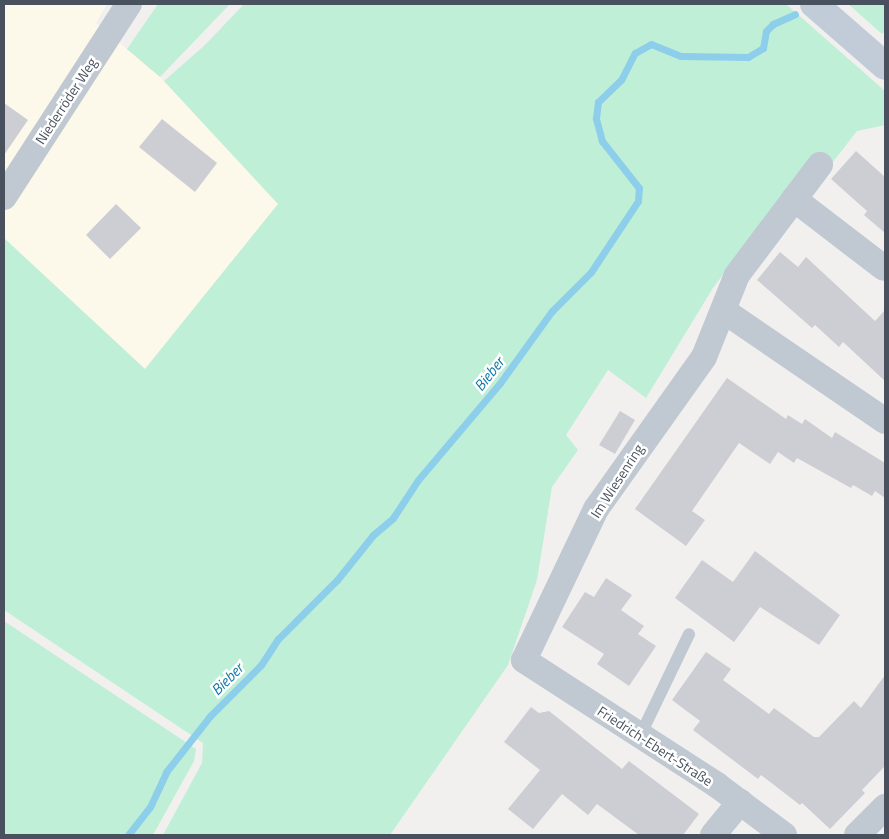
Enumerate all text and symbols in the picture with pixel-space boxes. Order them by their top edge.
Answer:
street label: Niederröder Weg [32,55,100,147]
water label: Bieber [470,354,508,394]
street label: Im Wiesenring [587,441,647,521]
water label: Bieber [207,659,247,699]
street label: Friedrich-Ebert-Straße [594,703,716,789]

